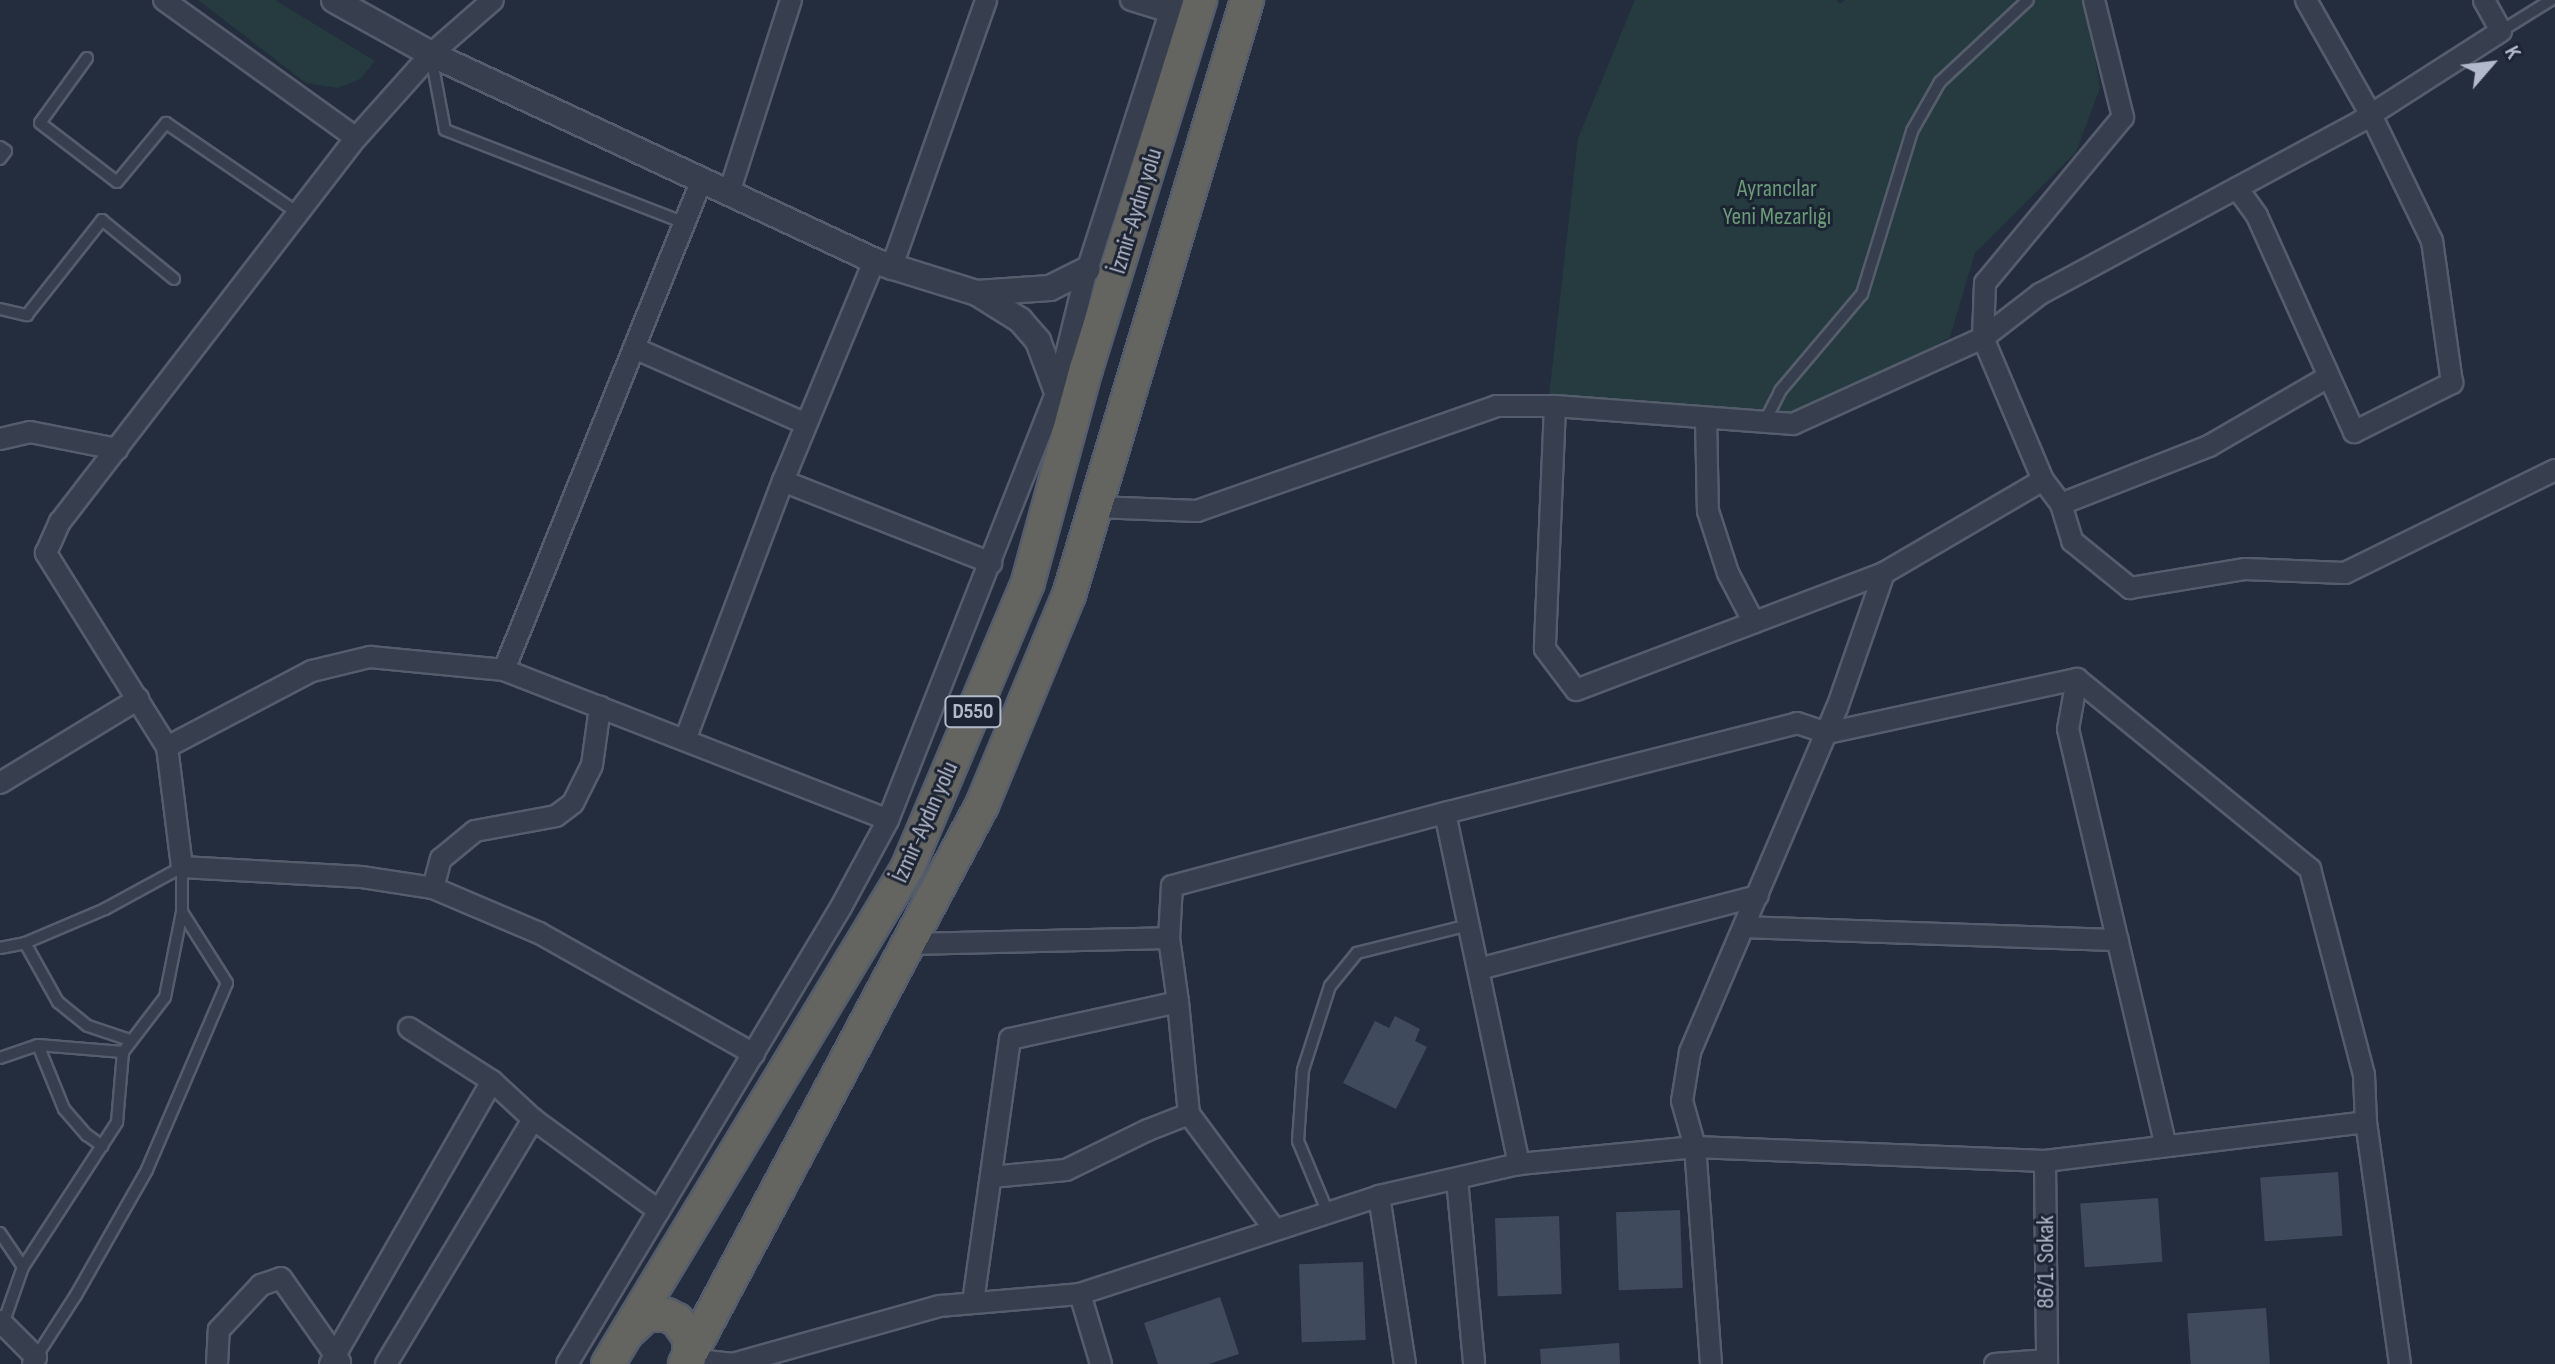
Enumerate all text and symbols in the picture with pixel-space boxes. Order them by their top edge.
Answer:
north arrow [2451,24,2531,104]
text: K [2498,41,2527,64]
street label: İzmir-Aydın yolu [1103,145,1169,277]
park label: Ayrancılar Yeni Mezarlığı [1723,175,1831,231]
road number: D550 [943,694,1003,730]
street label: İzmir-Aydın yolu [885,757,965,887]
street label: 86/1. Sokak [2032,1215,2060,1309]

